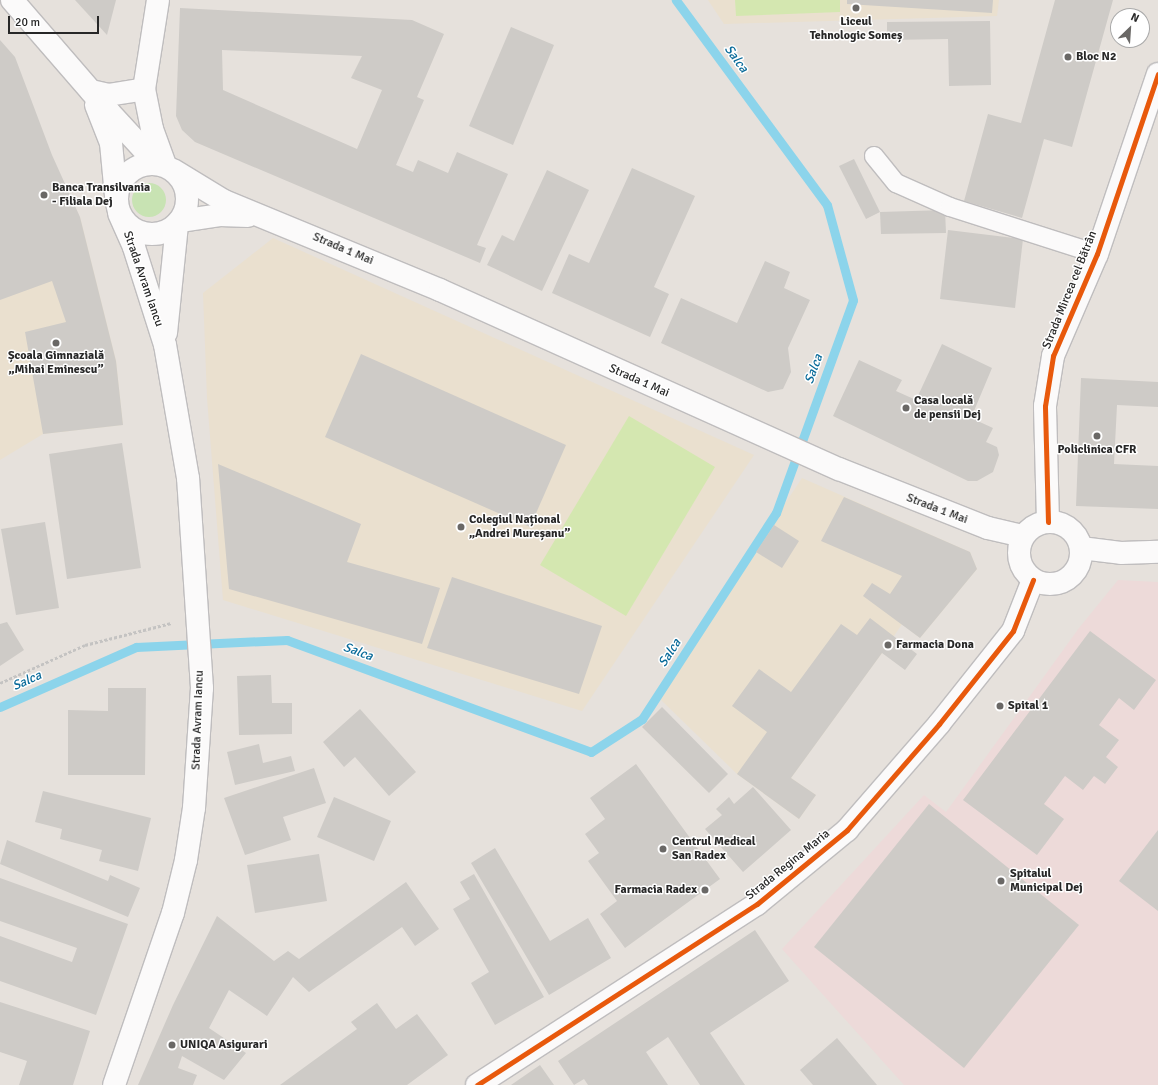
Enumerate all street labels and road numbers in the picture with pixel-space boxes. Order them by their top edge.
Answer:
street label: Strada Avram Iancu [120,229,166,329]
street label: Strada Mircea cel Bătrân [1040,229,1100,351]
street label: Strada 1 Mai [311,230,375,268]
street label: Strada 1 Mai [607,361,671,401]
street label: Strada 1 Mai [904,491,970,527]
street label: Strada Avram Iancu [189,670,207,770]
street label: Strada Regina Maria [743,827,833,903]

